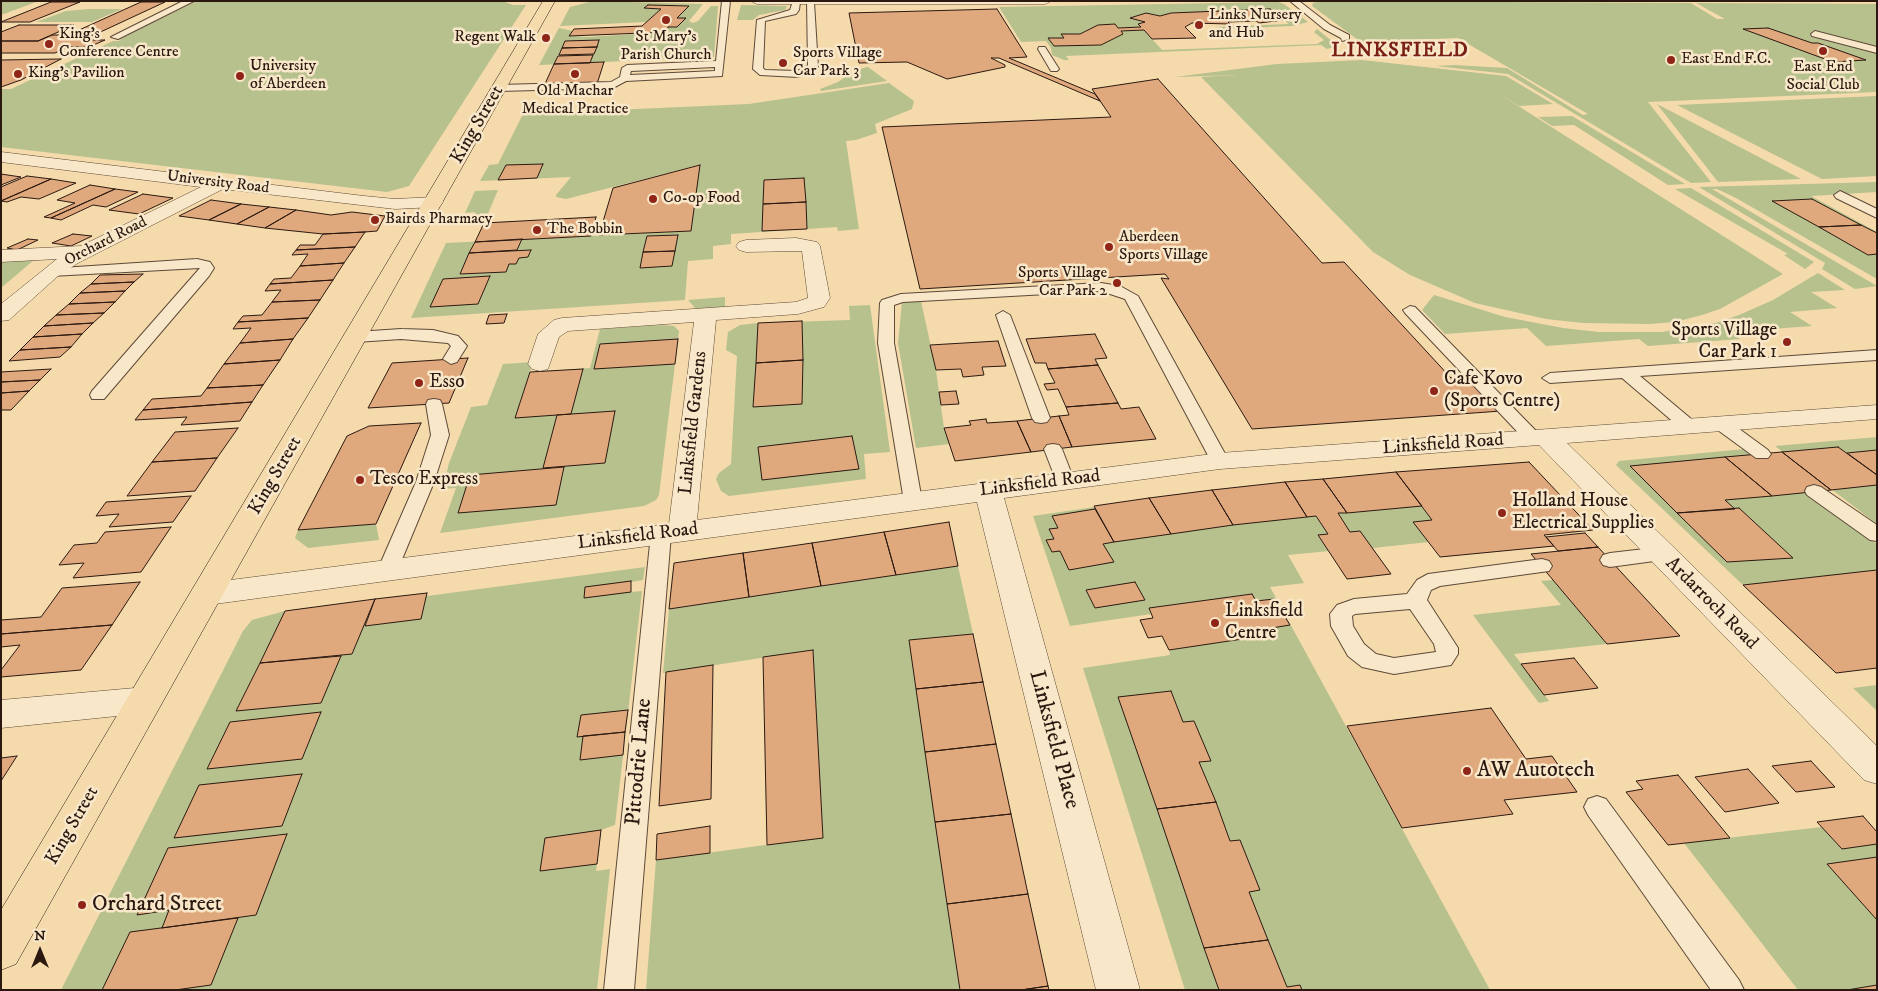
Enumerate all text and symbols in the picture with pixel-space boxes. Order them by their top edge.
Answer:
place label: Links Nursery and Hub [1209,6,1302,44]
marker: St Mary's Parish Church [660,14,672,26]
marker: Links Nursery and Hub [1193,19,1205,31]
place label: King's Conference Centre [59,25,179,63]
place label: Regent Walk [454,28,536,48]
place label: St Mary's Parish Church [620,28,712,66]
marker: Regent Walk [540,32,552,44]
marker: King's Conference Centre [43,38,55,50]
district label: LINKSFIELD [1330,40,1470,64]
place label: Sports Village Car Park 3 [793,44,882,82]
marker: East End Social Club [1817,45,1829,57]
place label: East End F.C. [1681,50,1771,70]
marker: East End F.C. [1665,54,1677,66]
place label: University of Aberdeen [250,57,326,95]
marker: Sports Village Car Park 3 [777,57,789,69]
place label: East End Social Club [1787,58,1859,96]
place label: King's Pavilion [28,64,125,84]
marker: King's Pavilion [12,68,24,80]
marker: Old Machar Medical Practice [569,68,581,80]
marker: University of Aberdeen [234,70,246,82]
street label: King Street [447,82,509,168]
place label: Old Machar Medical Practice [522,82,628,120]
street label: University Road [166,167,270,199]
place label: Co-op Food [663,189,740,209]
marker: Co-op Food [647,193,659,205]
place label: Bairds Pharmacy [385,210,492,230]
street label: Orchard Road [62,213,150,271]
marker: Bairds Pharmacy [369,214,381,226]
place label: The Bobbin [547,220,623,240]
marker: The Bobbin [531,224,543,236]
place label: Aberdeen Sports Village [1119,228,1208,266]
marker: Aberdeen Sports Village [1103,241,1115,253]
place label: Sports Village Car Park 2 [1018,264,1107,302]
marker: Sports Village Car Park 2 [1111,277,1123,289]
place label: Sports Village Car Park 1 [1671,320,1777,364]
marker: Sports Village Car Park 1 [1781,336,1793,348]
street label: Linksfield Gardens [675,350,713,496]
place label: Cafe Kovo (Sports Centre) [1444,369,1560,413]
place label: Esso [429,372,464,394]
marker: Esso [413,377,425,389]
marker: Cafe Kovo (Sports Centre) [1428,385,1440,397]
street label: Linksfield Road [1382,429,1504,461]
street label: King Street [245,433,307,519]
street label: Linksfield Road [978,465,1102,503]
place label: Tesco Express [370,469,478,491]
marker: Tesco Express [354,474,366,486]
place label: Holland House Electrical Supplies [1512,491,1654,535]
marker: Holland House Electrical Supplies [1496,507,1508,519]
street label: Linksfield Road [576,518,700,556]
street label: Ardarroch Road [1660,553,1762,655]
place label: Linksfield Centre [1225,601,1303,645]
marker: Linksfield Centre [1209,617,1221,629]
street label: Linksfield Place [1022,668,1084,812]
street label: Pittodrie Lane [621,697,659,827]
place label: AW Autotech [1477,758,1595,784]
marker: AW Autotech [1461,765,1473,777]
street label: King Street [42,783,104,869]
place label: Orchard Street [92,892,222,918]
marker: Orchard Street [76,899,88,911]
north arrow [15,926,65,976]
text: N [34,927,46,945]

